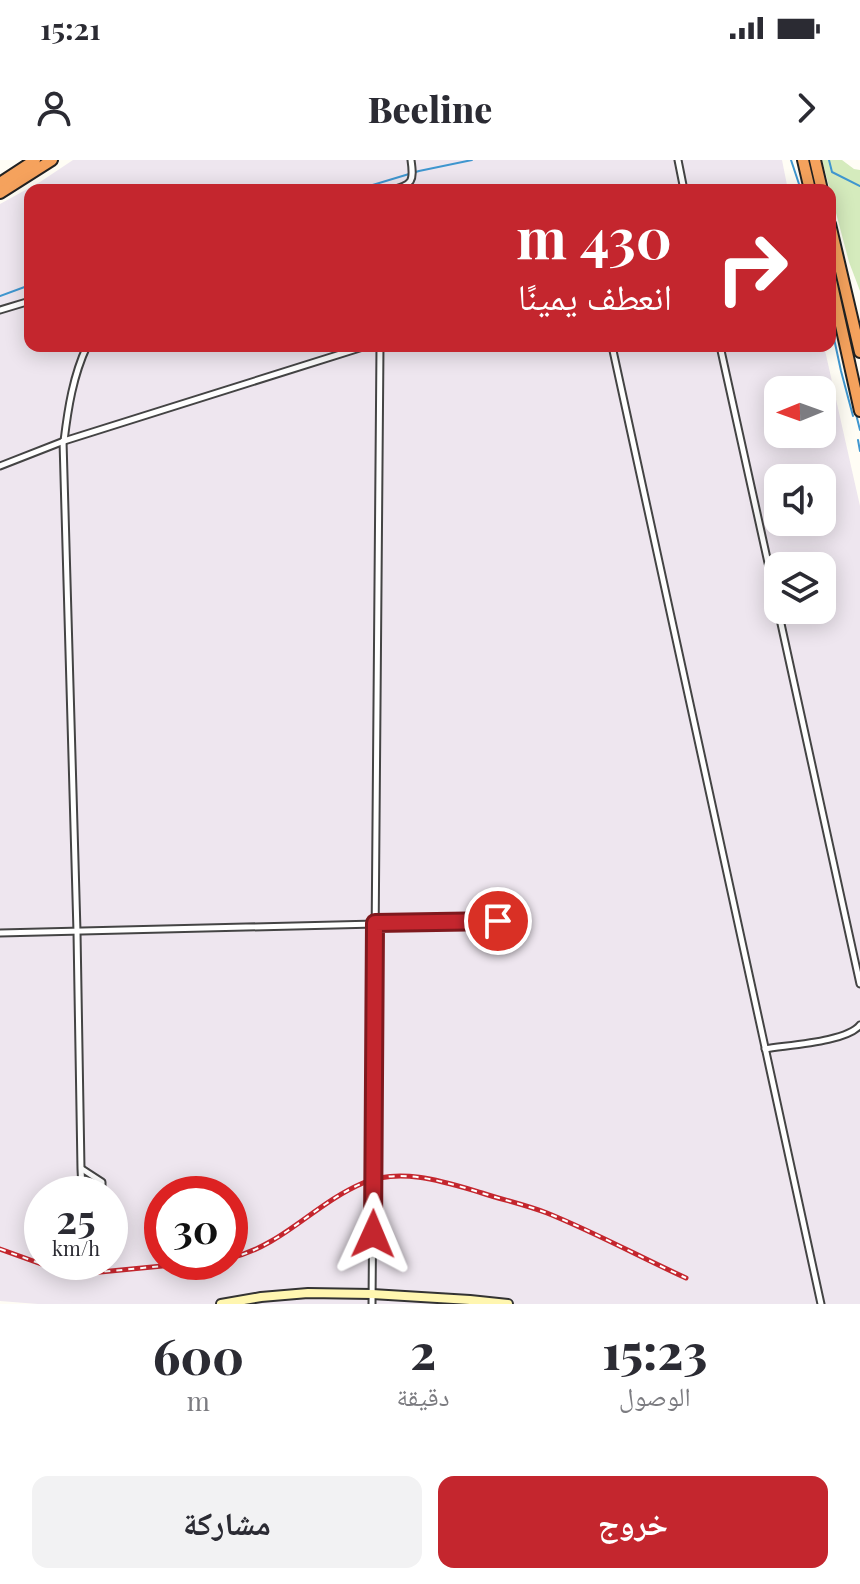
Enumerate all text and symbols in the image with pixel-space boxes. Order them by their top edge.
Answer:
text: 15:21 [40,8,101,48]
text: Beeline [368,84,492,132]
icon: person [32,86,76,130]
icon: forward [784,86,828,130]
text: 430 m [516,199,672,274]
icon: right [700,216,804,320]
text: انعطف يمينًا [518,271,672,319]
north arrow [764,376,836,448]
map controls [764,376,836,624]
button: sound [764,464,836,536]
button: layers [764,552,836,624]
pin [464,887,532,955]
icon: arrive [476,899,520,943]
speed limit sign: 30 [144,1176,248,1280]
text: 25 [56,1191,96,1244]
position arrow [331,1192,415,1276]
text: km/h [52,1234,100,1261]
text: 2 [410,1318,436,1382]
text: 15:23 [602,1318,707,1382]
text: 600 [153,1323,244,1387]
text: دقيقة [397,1378,449,1413]
text: الوصول [619,1378,691,1413]
text: m [187,1383,210,1418]
button: مشاركة [32,1476,422,1568]
button: خروج [438,1476,828,1568]

